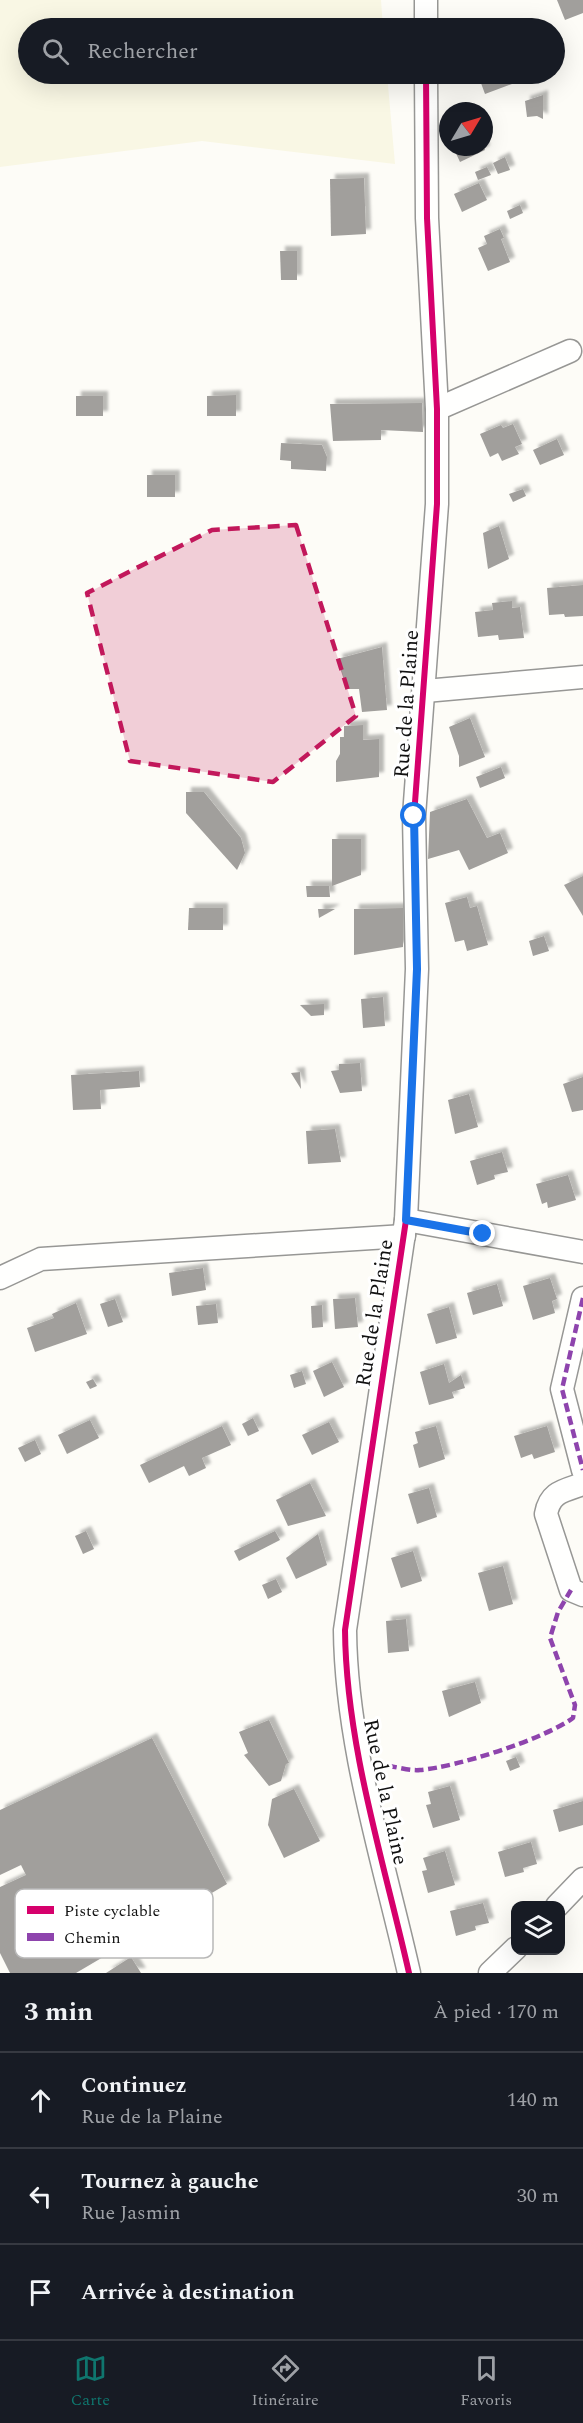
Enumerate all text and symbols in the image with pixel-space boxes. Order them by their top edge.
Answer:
search box [18,18,565,84]
icon: search [39,35,72,68]
text: Rechercher [87,35,198,68]
north arrow [439,102,493,156]
street label: Rue de la Plaine [386,629,428,779]
route start [400,802,426,828]
route end [469,1220,495,1246]
street label: Rue de la Plaine [348,1237,402,1389]
street label: Rue de la Plaine [354,1716,416,1868]
legend [15,1889,213,1958]
text: Piste cyclable [64,1899,160,1923]
map controls [511,1901,565,1955]
button: layers [511,1901,565,1955]
text: Chemin [64,1926,121,1950]
text: 3 min [24,1992,93,2032]
text: À pied · 170 m [433,1997,559,2027]
text: Continuez [81,2069,187,2102]
icon: ahead [24,2084,57,2117]
text: 140 m [507,2085,559,2115]
text: Rue de la Plaine [81,2102,223,2132]
text: Tournez à gauche [81,2165,259,2198]
icon: left [24,2180,57,2213]
text: 30 m [517,2181,559,2211]
text: Rue Jasmin [81,2198,181,2228]
icon: arrive [24,2276,57,2309]
text: Arrivée à destination [81,2276,295,2309]
tab: Carte [71,2352,110,2412]
tab: Itinéraire [251,2352,319,2412]
tab: Favoris [460,2352,512,2412]

